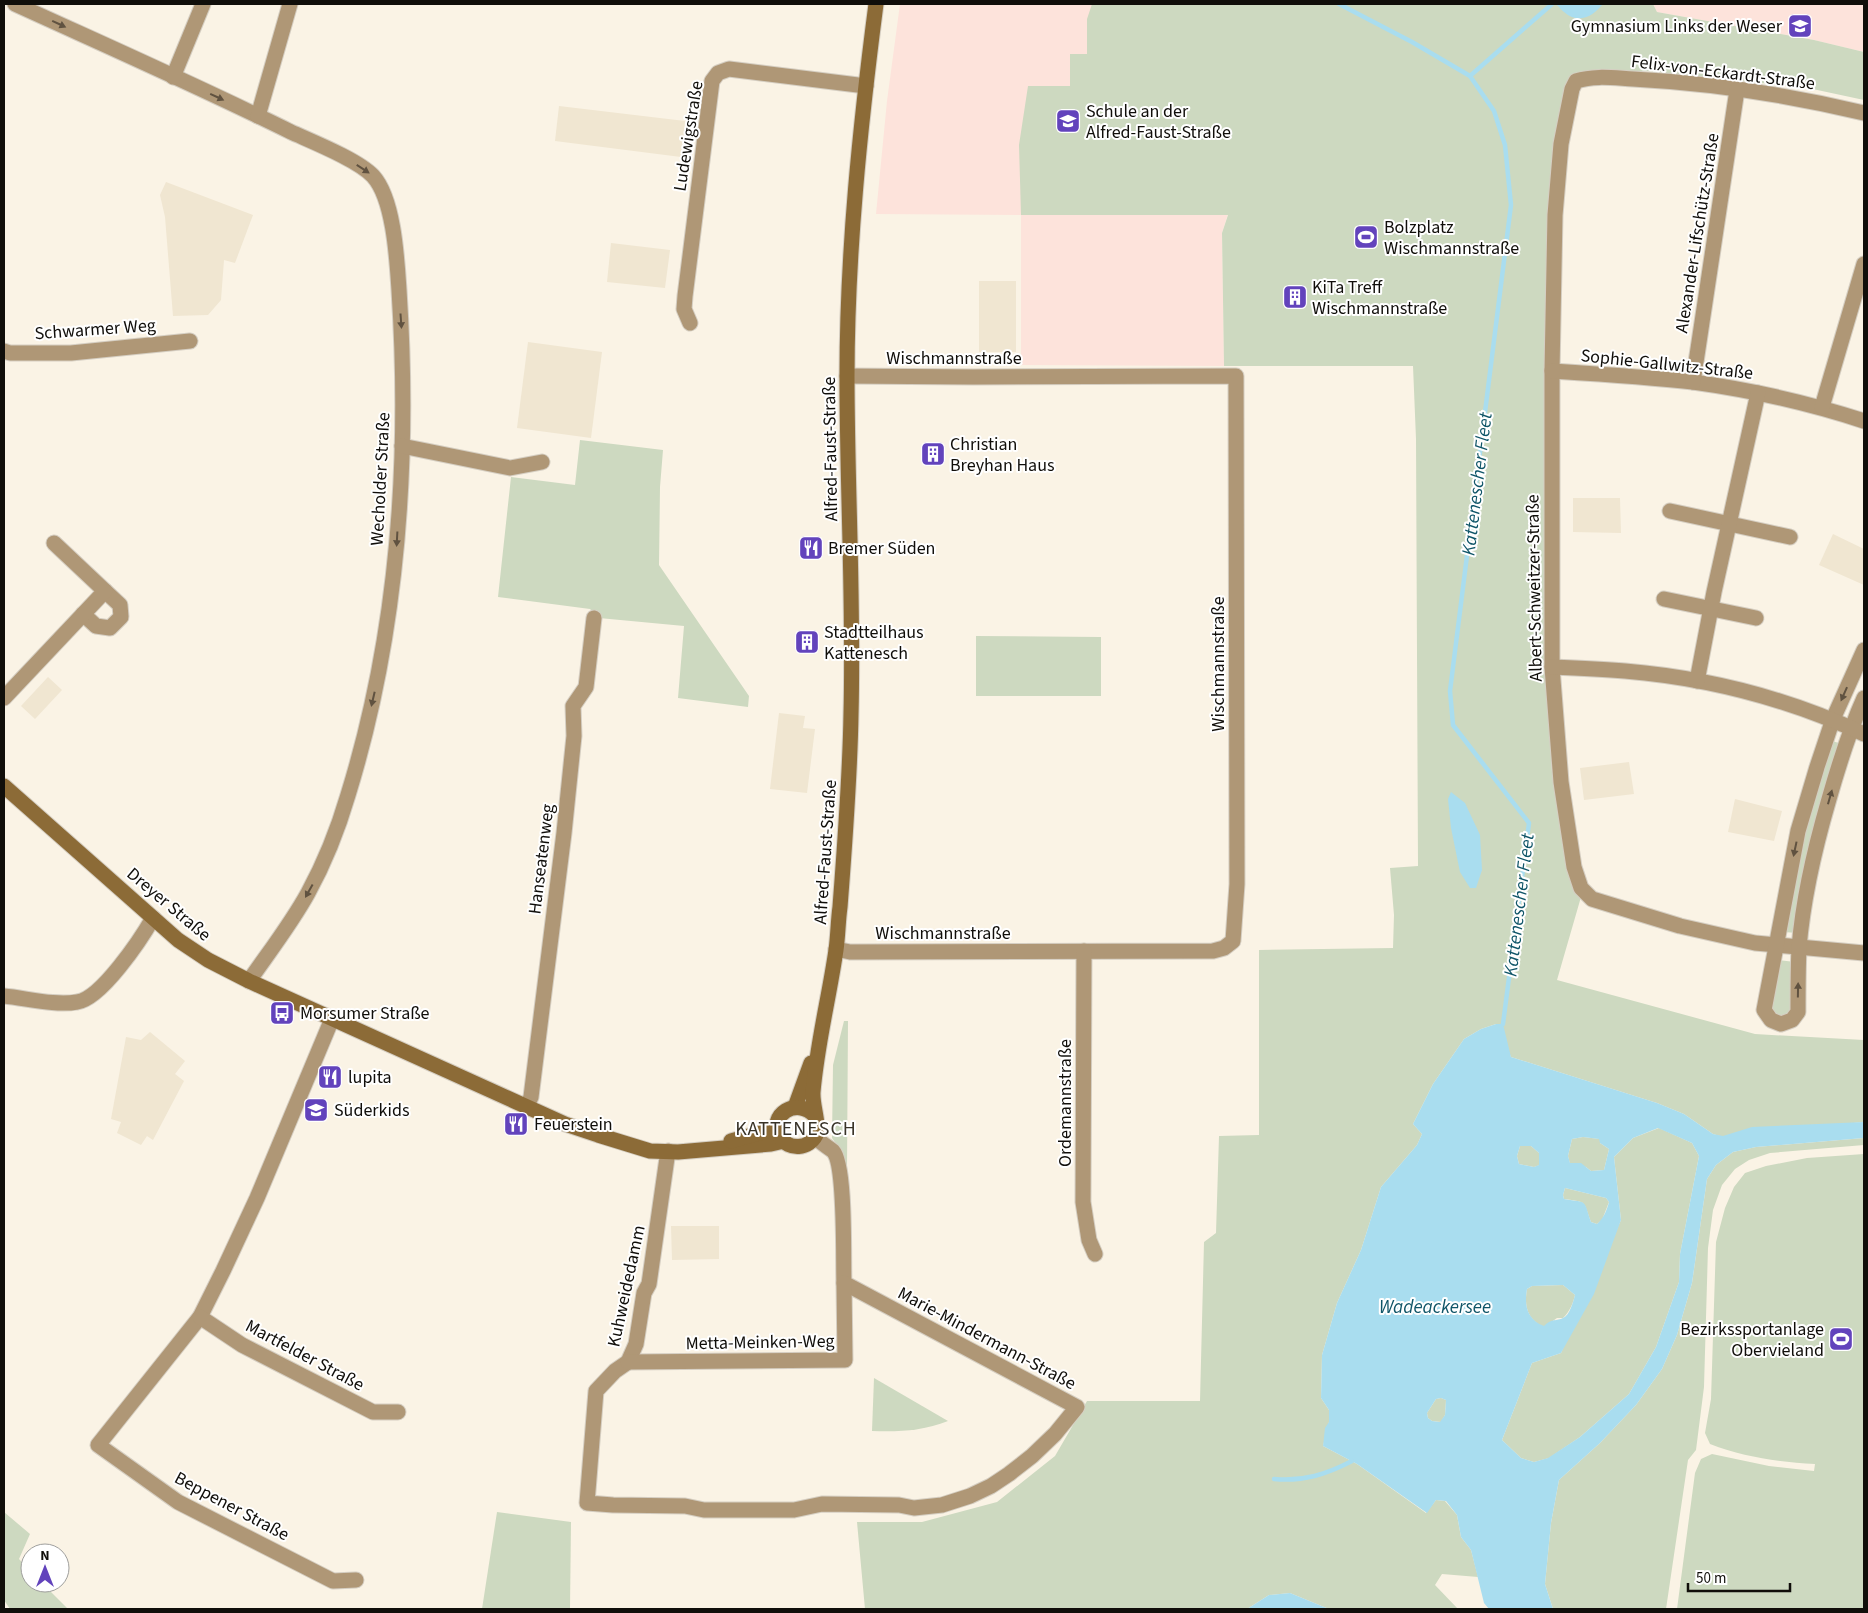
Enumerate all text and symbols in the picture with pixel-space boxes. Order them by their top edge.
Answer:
school or university icon: Gymnasium Links der Weser [1787,13,1813,39]
place label: Gymnasium Links der Weser [1571,14,1783,39]
one-way arrow [52,20,66,28]
street label: Felix-von-Eckardt-Straße [1630,49,1816,96]
street label: Ludewigstraße [667,79,710,193]
one-way arrow [210,93,224,101]
place label: Schule an der Alfred-Faust-Straße [1086,99,1231,145]
school or university icon: Schule an der Alfred-Faust-Straße [1055,108,1081,134]
street label: Alexander-Lifschütz-Straße [1669,131,1726,335]
one-way arrow [356,164,369,174]
place label: Bolzplatz Wischmannstraße [1384,215,1519,261]
sports icon: Bolzplatz Wischmannstraße [1353,224,1379,250]
place label: KiTa Treff Wischmannstraße [1312,275,1447,321]
building icon: KiTa Treff Wischmannstraße [1282,284,1308,310]
street label: Schwarmer Weg [34,313,156,346]
one-way arrow [397,314,405,330]
street label: Sophie-Gallwitz-Straße [1580,343,1754,386]
street label: Wischmannstraße [886,346,1022,371]
street label: Alfred-Faust-Straße [817,376,844,522]
water label: Kattenescher Fleet [1455,410,1500,557]
street label: Wecholder Straße [365,412,396,546]
place label: Christian Breyhan Haus [950,432,1055,478]
building icon: Christian Breyhan Haus [920,441,946,467]
street label: Albert-Schweitzer-Straße [1520,494,1549,682]
one-way arrow [392,531,400,547]
restaurant icon: Bremer Süden [798,535,824,561]
place label: Bremer Süden [828,536,935,561]
street label: Wischmannstraße [1206,596,1231,732]
place label: Stadtteilhaus Kattenesch [824,620,924,666]
building icon: Stadtteilhaus Kattenesch [794,629,820,655]
one-way arrow [1840,687,1848,701]
one-way arrow [369,692,377,707]
street label: Alfred-Faust-Straße [808,779,843,925]
one-way arrow [1826,789,1834,804]
street label: Hanseatenweg [522,802,561,916]
water label: Kattenescher Fleet [1497,831,1542,978]
one-way arrow [1790,841,1798,857]
street label: Dreyer Straße [121,862,216,947]
one-way arrow [304,885,313,898]
street label: Wischmannstraße [875,921,1011,946]
one-way arrow [1795,982,1803,998]
bus stop icon: Morsumer Straße [269,1000,295,1026]
place label: Morsumer Straße [300,1001,430,1026]
street label: Ordemannstraße [1053,1039,1078,1167]
restaurant icon: lupita [317,1064,343,1090]
place label: lupita [348,1065,392,1090]
school or university icon: Süderkids [303,1097,329,1123]
place label: Süderkids [334,1098,409,1123]
restaurant icon: Feuerstein [503,1111,529,1137]
place label: Feuerstein [534,1112,613,1137]
district label: KATTENESCH [735,1115,857,1143]
street label: Kuhweidedamm [601,1223,652,1349]
street label: Marie-Mindermann-Straße [893,1281,1080,1396]
water label: Wadeackersee [1379,1294,1491,1321]
street label: Martfelder Straße [241,1314,369,1397]
place label: Bezirkssportanlage Obervieland [1680,1317,1824,1363]
sports icon: Bezirkssportanlage Obervieland [1828,1326,1854,1352]
street label: Metta-Meinken-Weg [685,1329,835,1356]
street label: Beppener Straße [170,1466,294,1547]
north arrow [20,1543,70,1593]
text: N [40,1546,50,1566]
scale bar [1688,1560,1790,1592]
text: 50 m [1696,1568,1726,1589]

